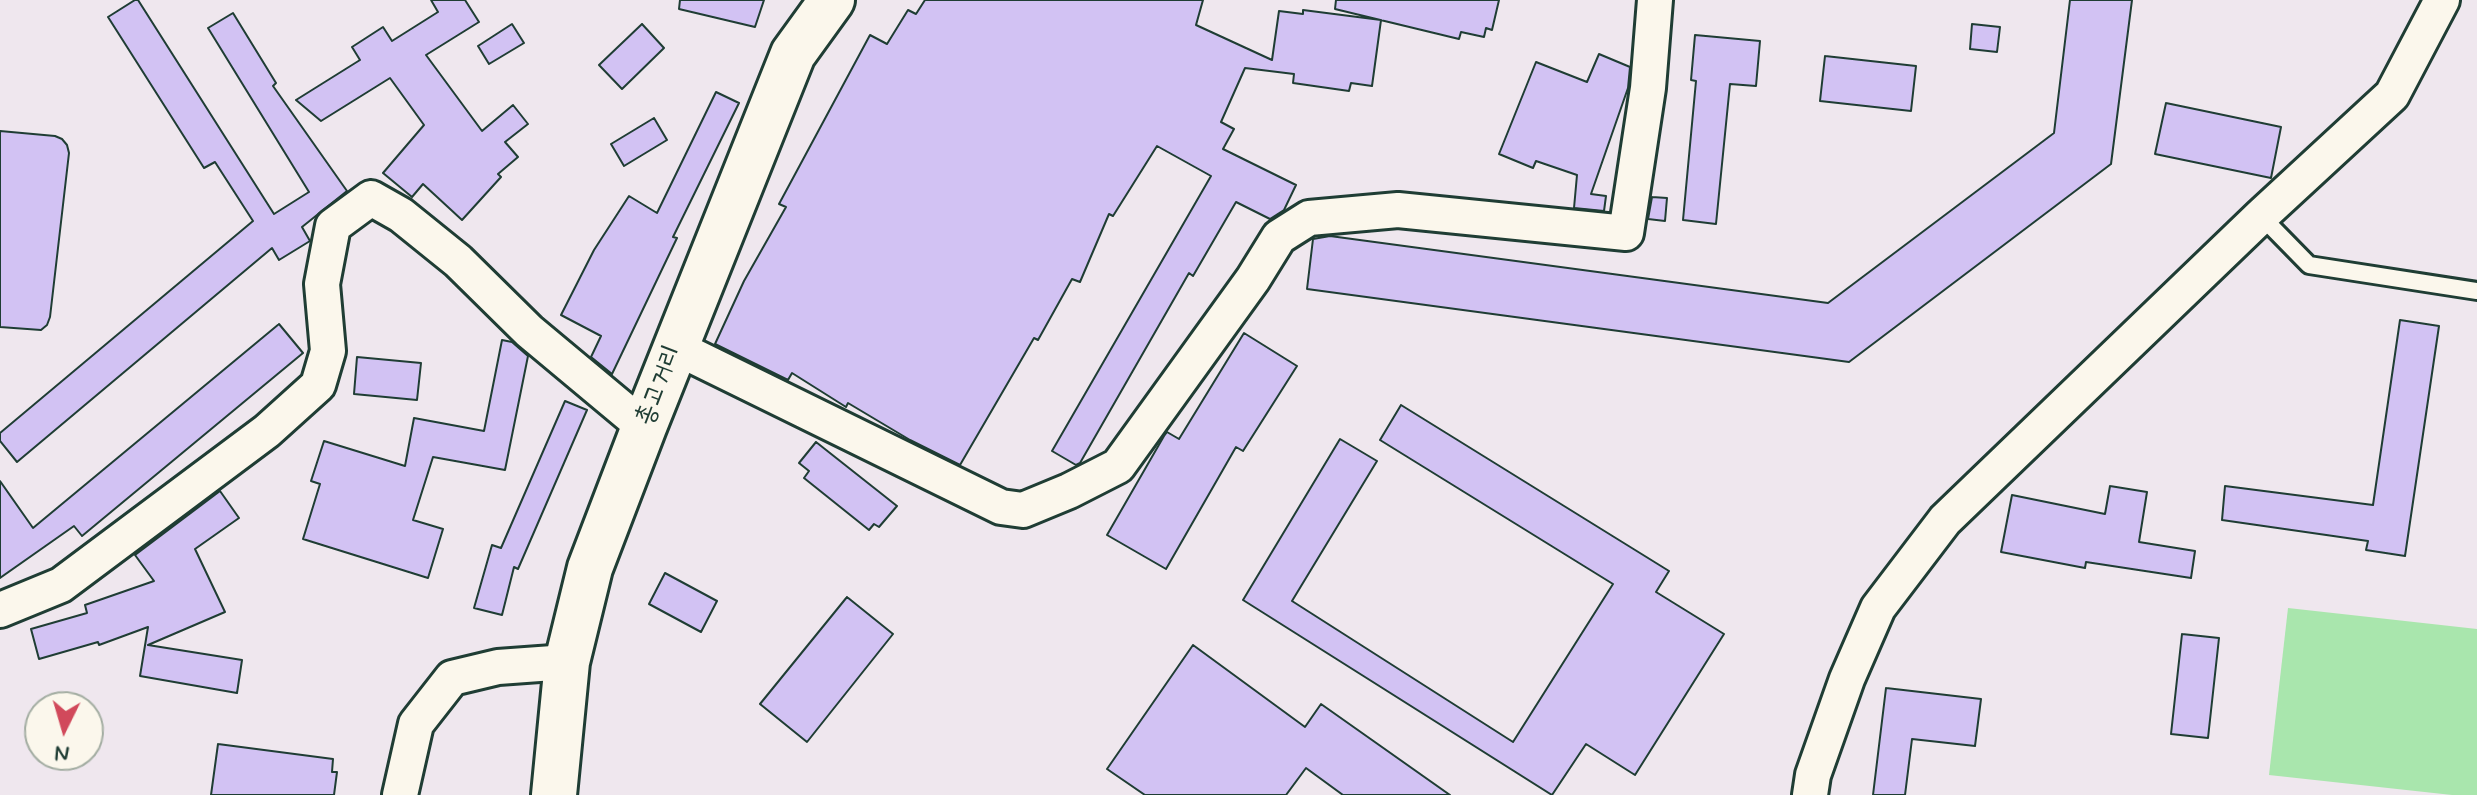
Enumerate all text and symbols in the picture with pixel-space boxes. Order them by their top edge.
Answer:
street label: 총고거리 [630,341,690,431]
north arrow [24,691,104,771]
text: N [54,738,71,768]

